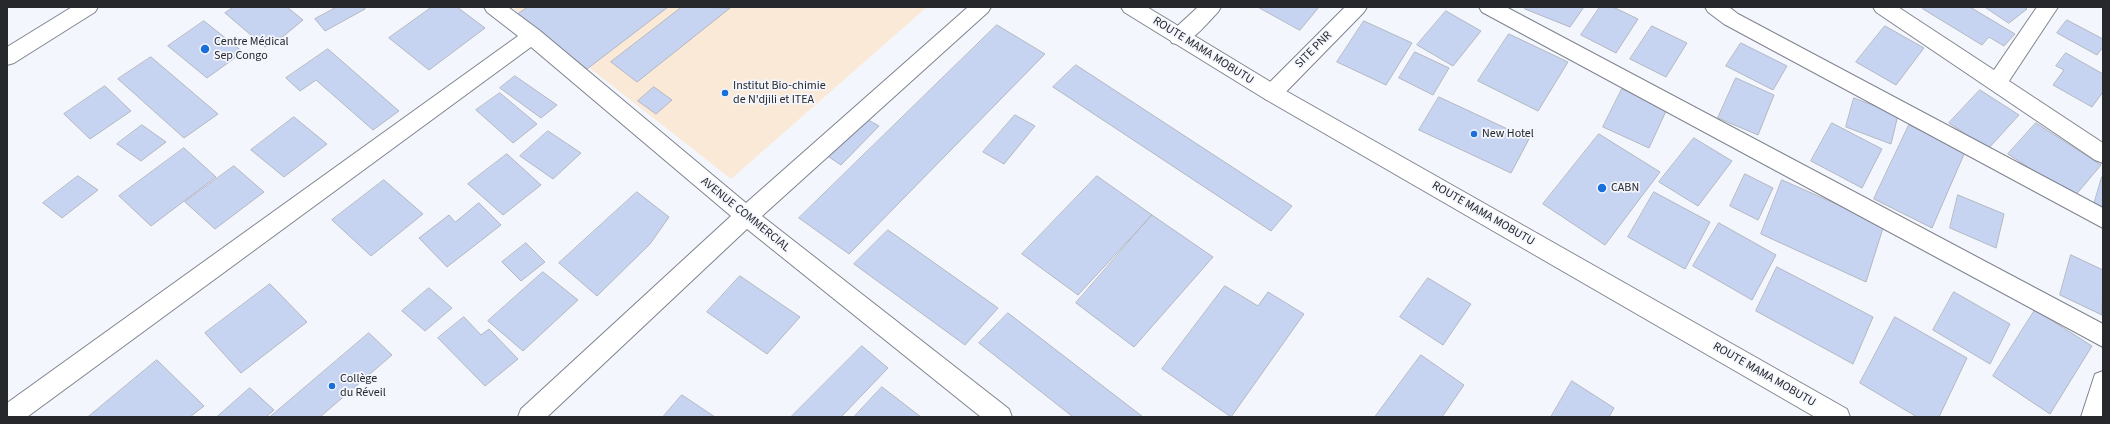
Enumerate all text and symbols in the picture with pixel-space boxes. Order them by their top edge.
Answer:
street label: ROUTE MAMA MOBUTU [1150,14,1256,88]
street label: SITE PNR [1293,29,1335,71]
place label: Centre Médical Sep Congo [214,35,289,63]
marker: Centre Médical Sep Congo [199,43,211,55]
place label: Institut Bio-chimie de N'djili et ITEA [733,79,826,107]
marker: Institut Bio-chimie de N'djili et ITEA [720,88,730,98]
place label: New Hotel [1482,127,1534,141]
marker: New Hotel [1469,129,1479,139]
street label: AVENUE COMMERCIAL [698,175,792,255]
street label: ROUTE MAMA MOBUTU [1429,179,1537,249]
place label: CABN [1611,181,1639,195]
marker: CABN [1596,182,1608,194]
street label: ROUTE MAMA MOBUTU [1710,340,1818,410]
place label: Collège du Réveil [340,372,386,400]
marker: Collège du Réveil [327,381,337,391]

